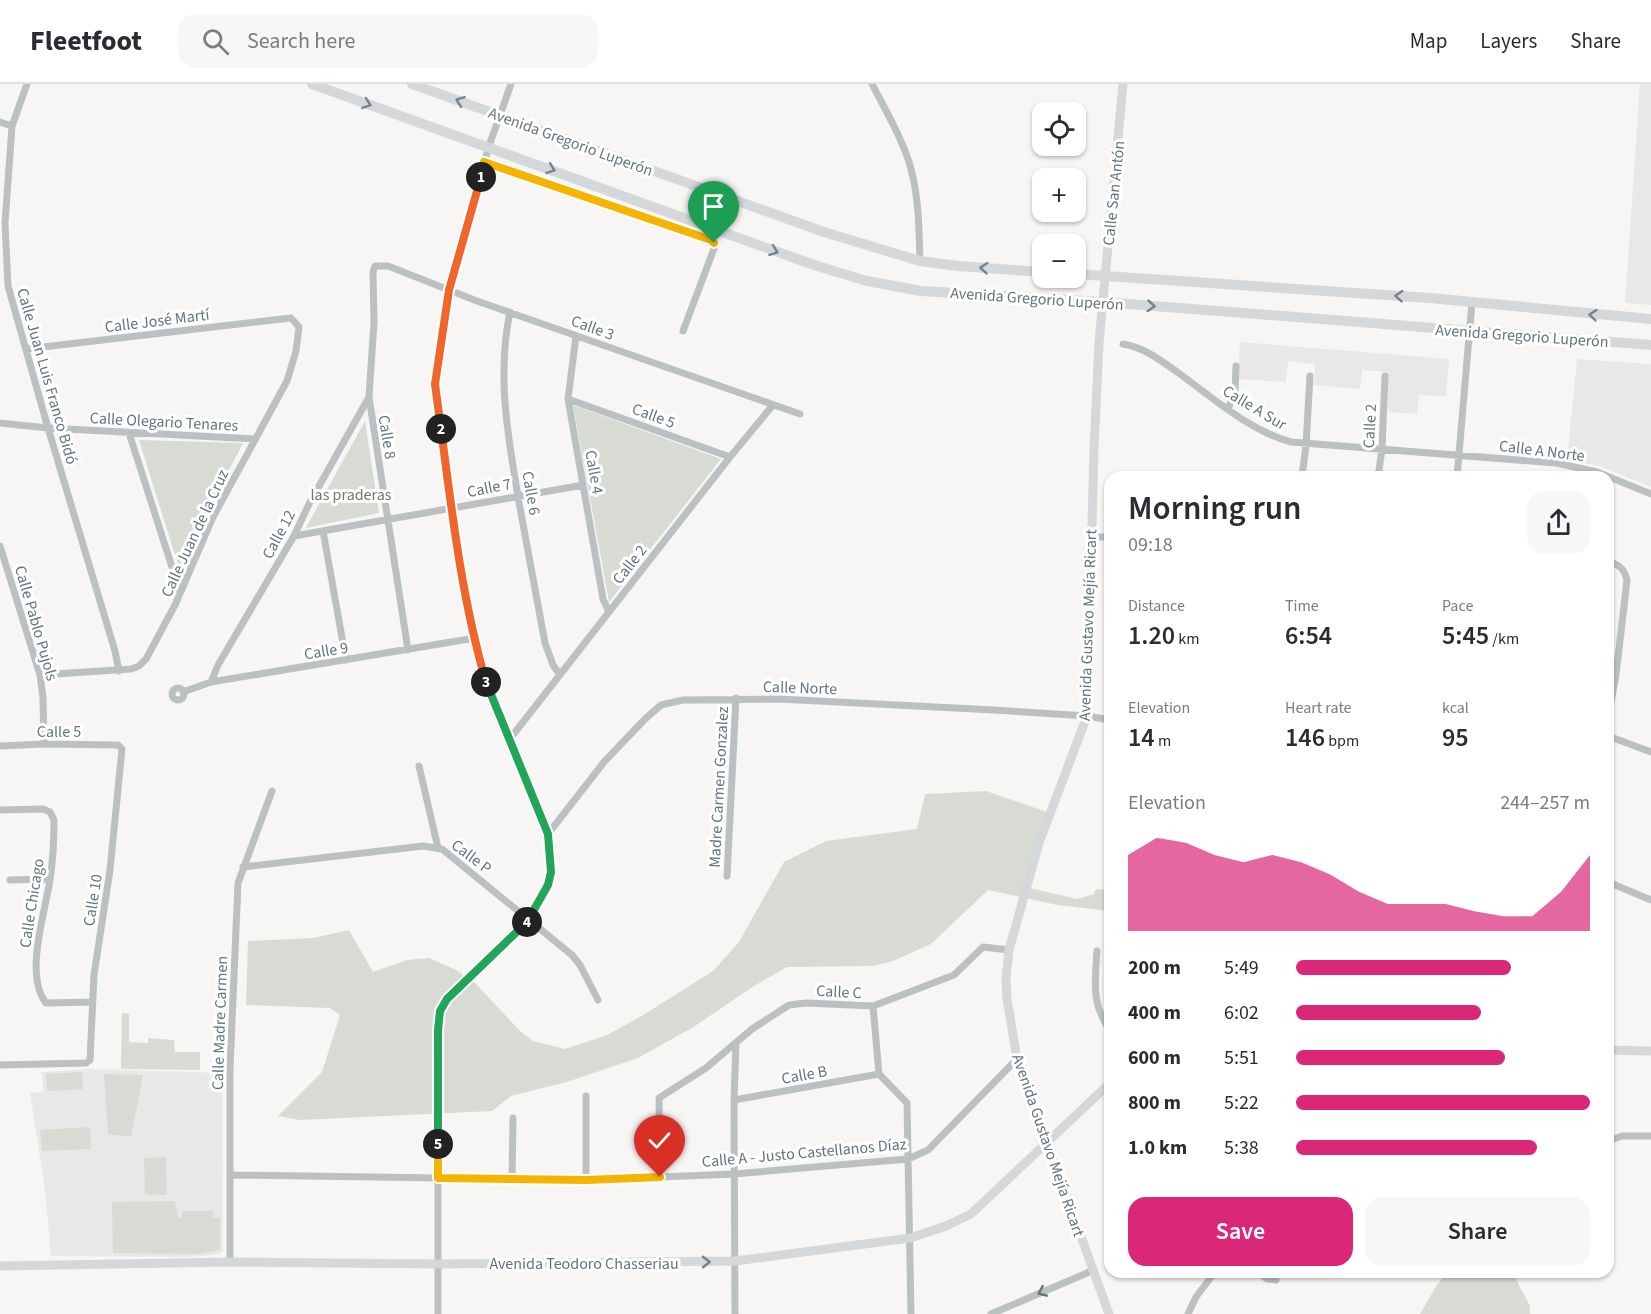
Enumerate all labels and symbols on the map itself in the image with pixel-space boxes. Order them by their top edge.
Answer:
one-way arrow [361,96,372,109]
one-way arrow [455,96,466,109]
street label: Avenida Gregorio Luperón [485,102,656,182]
street label: Calle San Antón [1098,140,1130,247]
pin: 1 [466,162,496,192]
one-way arrow [545,162,556,175]
pin [688,181,739,243]
one-way arrow [768,243,778,256]
one-way arrow [980,262,989,275]
street label: Avenida Gregorio Luperón [950,282,1124,316]
street label: Calle Juan Luis Franco Bidó [11,286,83,467]
one-way arrow [1394,290,1403,303]
one-way arrow [1147,299,1156,312]
street label: Calle José Martí [104,304,212,338]
one-way arrow [1588,308,1597,321]
street label: Calle 3 [568,310,617,346]
street label: Avenida Gregorio Luperón [1435,319,1609,353]
street label: Calle A Sur [1218,380,1291,436]
street label: Calle 5 [629,398,678,434]
street label: Calle 2 [1358,403,1382,449]
street label: Calle Olegario Tenares [89,407,239,437]
street label: Calle 8 [373,413,401,461]
pin: 2 [426,414,456,444]
street label: Calle A Norte [1498,435,1586,467]
street label: Calle 4 [579,448,609,496]
street label: Calle Juan de la Cruz [156,466,234,601]
street label: Calle 6 [516,469,546,517]
street label: Calle 7 [465,473,513,503]
park label: las praderas [311,484,392,506]
street label: Calle 12 [257,506,301,563]
street label: Avenida Gustavo Mejía Ricart [1074,528,1102,721]
street label: Calle 2 [607,540,652,589]
street label: Calle Pablo Pujols [9,563,63,684]
street label: Calle 9 [302,637,350,665]
pin: 3 [471,667,501,697]
street label: Calle Norte [763,676,837,700]
street label: Madre Carmen Gonzalez [704,706,734,868]
street label: Calle 5 [37,721,81,743]
street label: Calle P [447,834,496,879]
street label: Calle Chicago [14,857,50,949]
street label: Calle 10 [78,873,108,928]
pin: 4 [512,907,542,937]
street label: Calle Madre Carmen [207,956,233,1091]
street label: Calle C [816,980,862,1004]
street label: Avenida Gustavo Mejía Ricart [1006,1051,1090,1240]
street label: Calle B [780,1060,829,1090]
pin [634,1115,685,1177]
pin: 5 [423,1129,453,1159]
street label: Calle A - Justo Castellanos Díaz [701,1133,907,1173]
street label: Avenida Teodoro Chasseriau [489,1253,679,1275]
one-way arrow [701,1255,710,1268]
one-way arrow [1037,1285,1048,1297]

